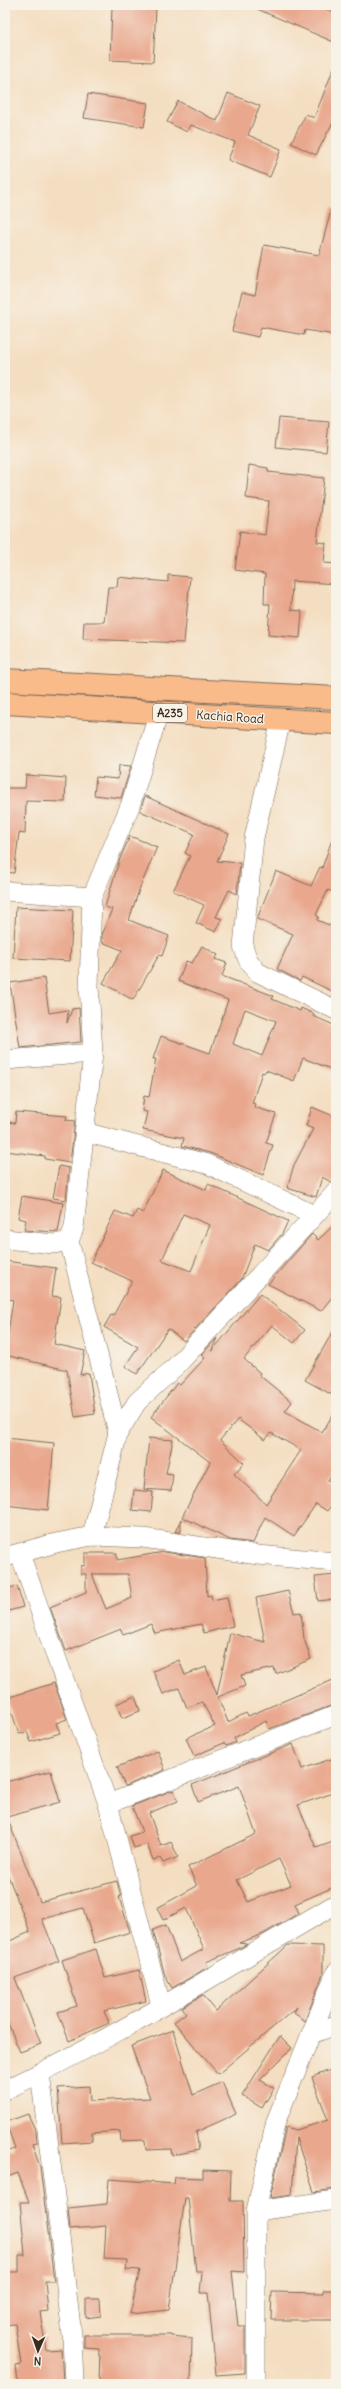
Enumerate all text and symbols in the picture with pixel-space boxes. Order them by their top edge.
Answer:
road number: A235 [153,704,187,722]
street label: Kachia Road [196,707,264,726]
north arrow [18,2331,58,2371]
text: N [34,2354,42,2368]

